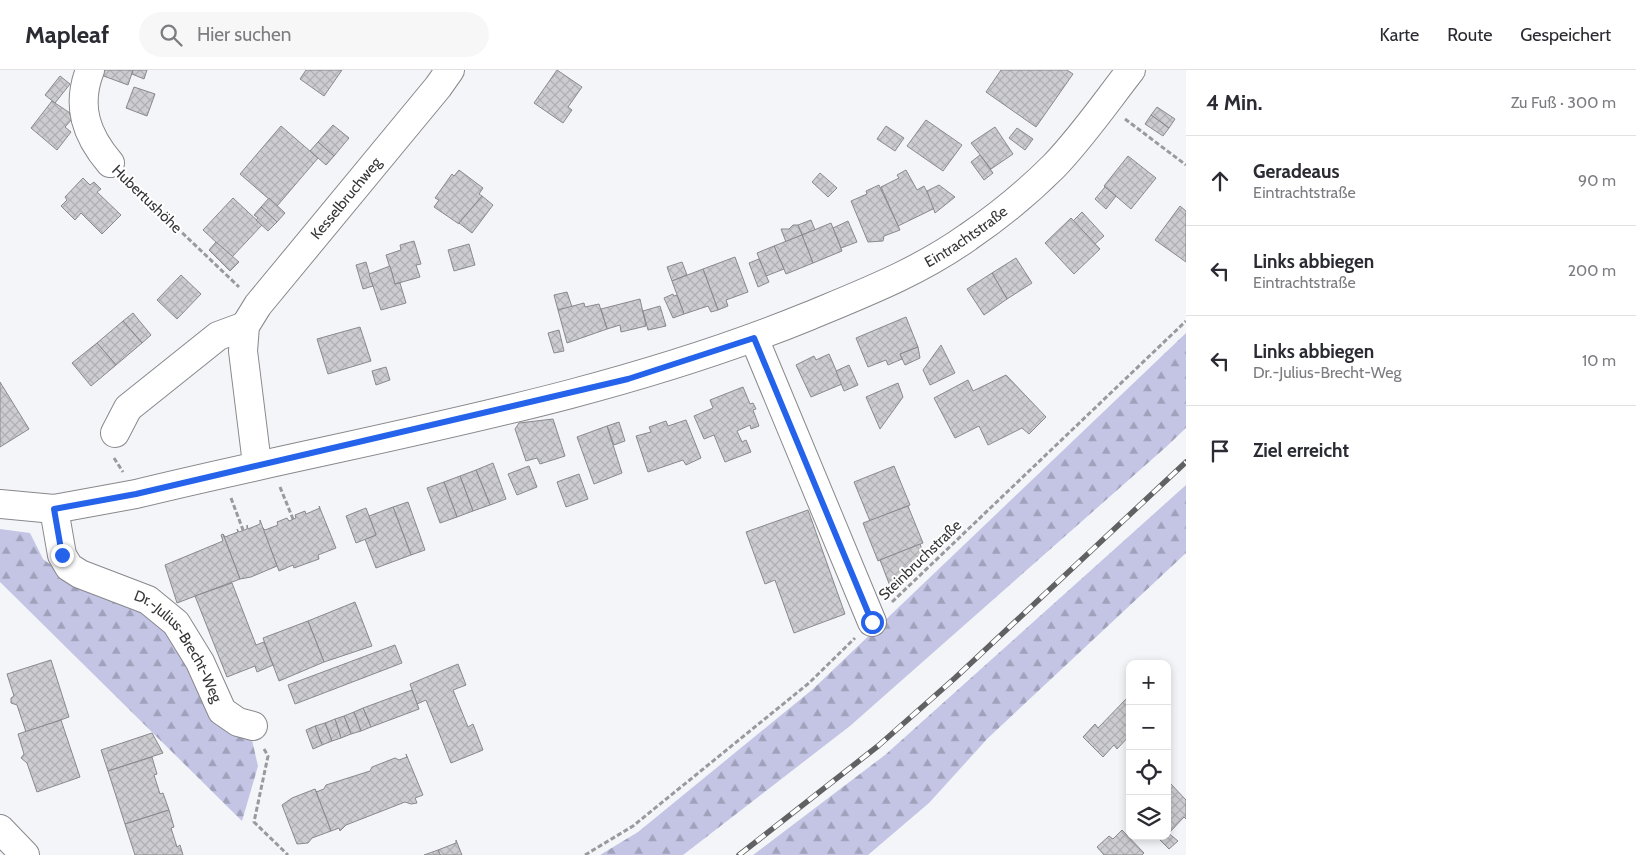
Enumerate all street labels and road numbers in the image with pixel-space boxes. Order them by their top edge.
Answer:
street label: Kesselbruchweg [307,153,386,243]
street label: Hubertushöhe [108,161,186,237]
street label: Eintrachtstraße [922,202,1011,271]
street label: Steinbruchstraße [875,516,965,604]
street label: Dr.-Julius-Brecht-Weg [132,587,226,706]

